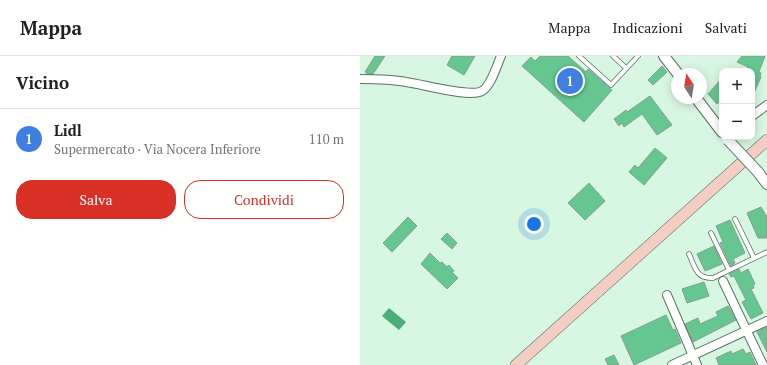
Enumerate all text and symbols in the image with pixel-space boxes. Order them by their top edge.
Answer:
text: Mappa [20,15,82,40]
text: Mappa [548,18,590,37]
text: Indicazioni [612,18,683,37]
text: Salvati [705,18,747,37]
pin: 1 [557,66,583,96]
north arrow [671,68,707,104]
map controls [719,68,755,140]
button: + [719,68,755,104]
text: Vicino [16,71,69,94]
button: − [719,104,755,140]
text: Lidl [54,120,82,140]
text: 1 [25,130,33,148]
text: 110 m [309,130,344,148]
text: Supermercato · Via Nocera Inferiore [54,140,261,158]
button: Salva [16,180,176,219]
button: Condividi [184,180,344,219]
your location [524,214,544,234]

